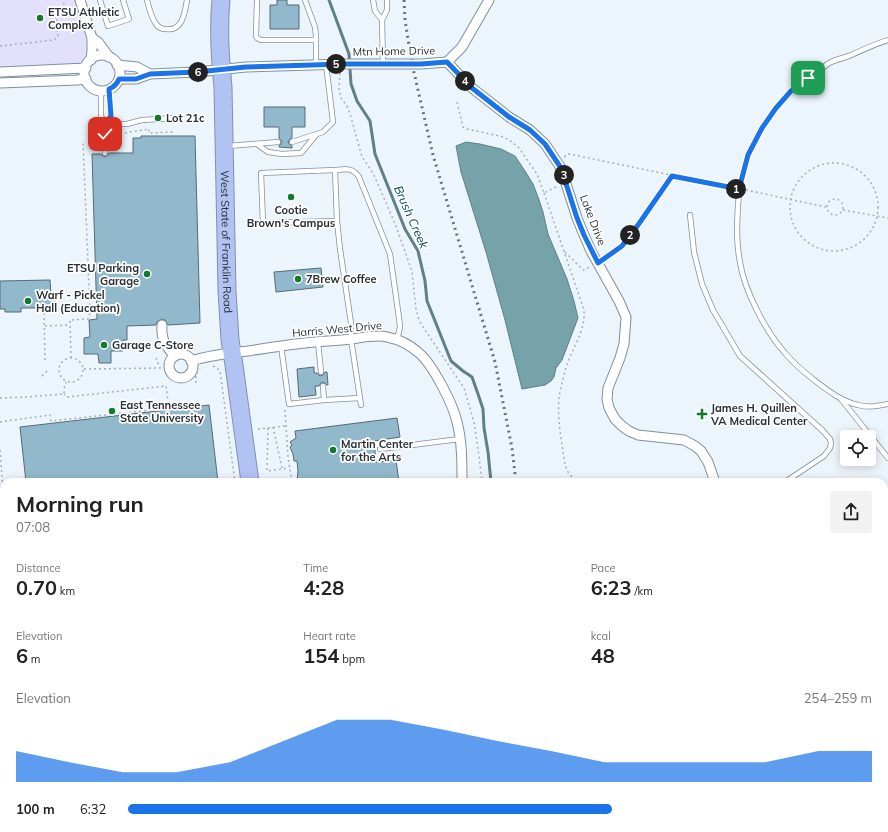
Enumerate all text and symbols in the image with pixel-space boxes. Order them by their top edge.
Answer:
place label: ETSU Athletic Complex [48,5,120,32]
marker: ETSU Athletic Complex [35,13,45,23]
street label: Mtn Home Drive [353,43,435,59]
pin: 5 [326,54,346,74]
text: 5 [333,57,339,71]
pin [791,61,825,95]
pin: 6 [188,62,208,82]
text: 6 [195,65,201,79]
icon: arrive [797,67,819,89]
pin: 4 [455,71,475,91]
text: 4 [462,74,468,88]
place label: Lot 21c [166,111,205,125]
marker: Lot 21c [153,113,163,123]
pin [88,117,122,151]
icon: check [94,123,116,145]
pin: 3 [554,165,574,185]
text: 3 [561,168,567,182]
street label: West State of Franklin Road [218,170,235,314]
pin: 1 [726,179,746,199]
text: 1 [733,182,739,196]
water label: Brush Creek [391,183,432,251]
marker: Cootie Brown's Campus [286,192,296,202]
street label: Lake Drive [577,192,609,248]
place label: Cootie Brown's Campus [247,203,336,230]
pin: 2 [620,225,640,245]
text: 2 [627,228,633,242]
place label: ETSU Parking Garage [67,261,139,288]
marker: ETSU Parking Garage [142,269,152,279]
place label: 7Brew Coffee [306,272,376,286]
marker: 7Brew Coffee [293,274,303,284]
place label: Warf - Pickel Hall (Education) [36,288,120,315]
marker: Warf - Pickel Hall (Education) [23,296,33,306]
street label: Harris West Drive [291,318,383,340]
place label: Garage C-Store [112,338,194,352]
marker: Garage C-Store [99,340,109,350]
place label: East Tennessee State University [120,398,204,425]
place label: James H. Quillen VA Medical Center [710,401,808,428]
marker: East Tennessee State University [107,406,117,416]
marker: James H. Quillen VA Medical Center [696,408,708,420]
map controls [840,430,876,466]
button: locate [840,430,876,466]
place label: Martin Center for the Arts [341,437,414,464]
marker: Martin Center for the Arts [328,445,338,455]
text: Morning run [16,490,144,518]
button: share [830,491,872,533]
text: 07:08 [16,519,50,535]
text: Distance [16,561,60,575]
text: Time [303,561,328,575]
text: Pace [591,561,615,575]
text: 0.70 [16,575,57,600]
text: 4:28 [303,575,344,600]
text: 6:23 [591,575,632,600]
text: km [57,584,75,598]
text: /km [632,584,653,598]
text: Elevation [16,629,63,643]
text: Heart rate [303,629,356,643]
text: kcal [591,629,611,643]
text: 6 [16,643,28,668]
text: 154 [303,643,339,668]
text: 48 [591,643,615,668]
text: m [28,652,41,666]
text: bpm [339,652,365,666]
text: Elevation [16,690,71,706]
text: 254–259 m [804,690,872,706]
text: 100 m [16,801,55,817]
text: 6:32 [80,801,106,817]

